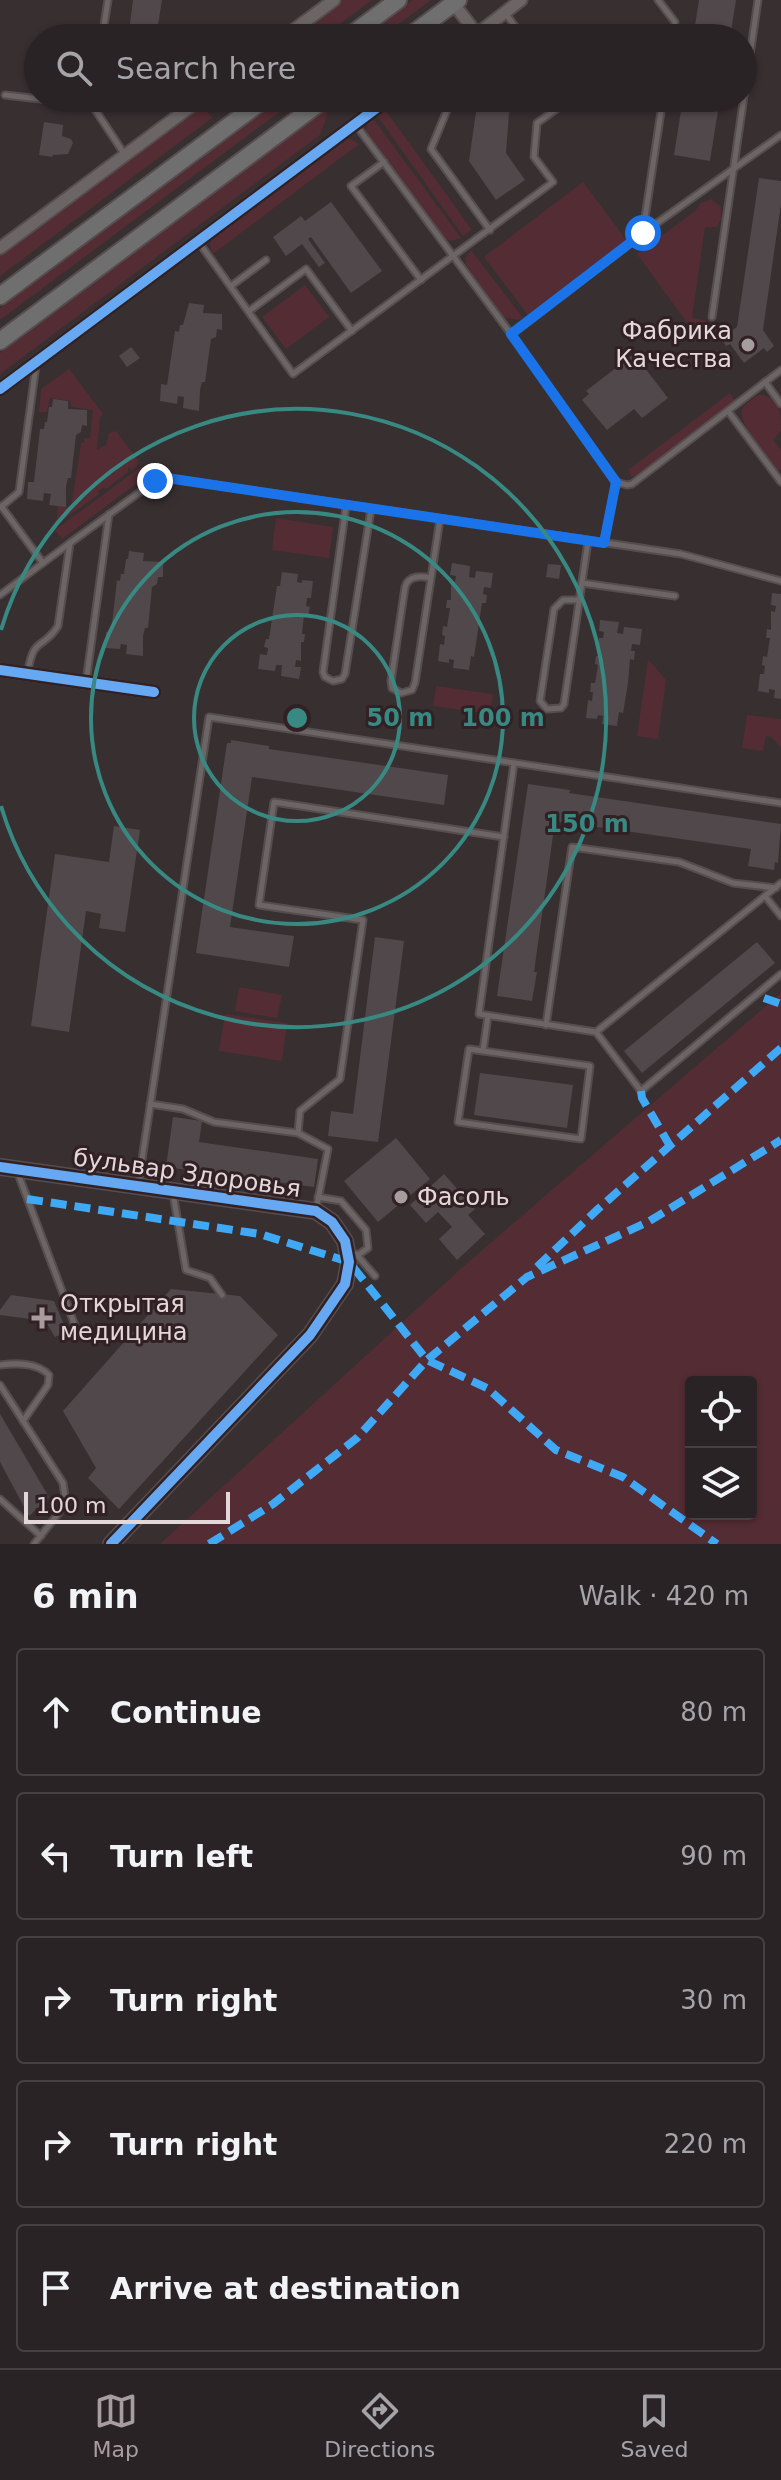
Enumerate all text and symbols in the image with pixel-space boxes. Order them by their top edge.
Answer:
search box [24,24,757,112]
icon: search [52,46,96,90]
text: Search here [116,51,296,86]
route start [625,215,661,251]
place label: Фабрика Качества [615,317,732,373]
marker: Фабрика Качества [739,336,757,354]
route end [137,463,173,499]
centre of rings [283,704,311,732]
text: 50 m [367,704,433,732]
text: 100 m [461,704,545,732]
text: 150 m [545,810,629,838]
street label: бульвар Здоровья [71,1143,303,1203]
place label: Фасоль [417,1183,510,1211]
marker: Фасоль [392,1188,410,1206]
place label: Открытая медицина [60,1290,187,1346]
marker: Открытая медицина [31,1307,53,1329]
map controls [685,1376,757,1520]
button: locate [685,1376,757,1448]
button: layers [685,1448,757,1520]
scale bar [24,1488,230,1524]
text: 100 m [36,1493,106,1518]
text: 6 min [32,1576,139,1616]
text: Walk · 420 m [579,1581,749,1611]
icon: ahead [34,1690,78,1734]
text: Continue [110,1695,262,1730]
text: 80 m [680,1697,747,1727]
icon: left [34,1834,78,1878]
text: Turn left [110,1839,253,1874]
text: 90 m [680,1841,747,1871]
icon: right [34,1978,78,2022]
text: Turn right [110,1983,277,2018]
text: 30 m [680,1985,747,2015]
icon: right [34,2122,78,2166]
text: Turn right [110,2127,277,2162]
text: 220 m [664,2129,747,2159]
icon: arrive [34,2266,78,2310]
text: Arrive at destination [110,2271,461,2306]
tab: Map [93,2389,139,2462]
tab: Directions [324,2389,435,2462]
tab: Saved [620,2389,688,2462]

